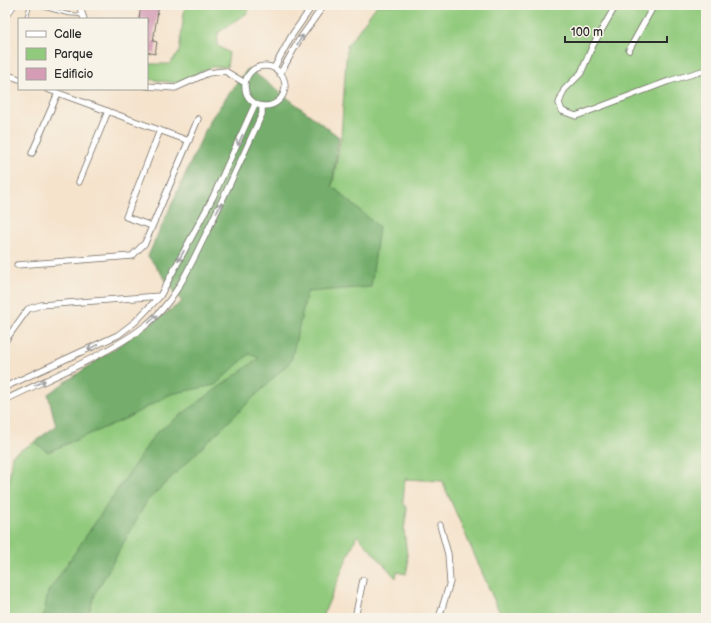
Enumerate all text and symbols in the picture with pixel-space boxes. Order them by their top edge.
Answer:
legend [18,18,148,90]
scale bar [565,18,667,44]
text: 100 m [571,25,603,40]
text: Calle [54,27,82,42]
one-way arrow [296,34,304,46]
text: Parque [54,47,93,62]
text: Edificio [54,67,94,82]
one-way arrow [236,133,243,145]
one-way arrow [216,202,223,214]
one-way arrow [177,250,185,262]
one-way arrow [147,314,158,323]
one-way arrow [88,344,100,351]
one-way arrow [34,378,46,386]

